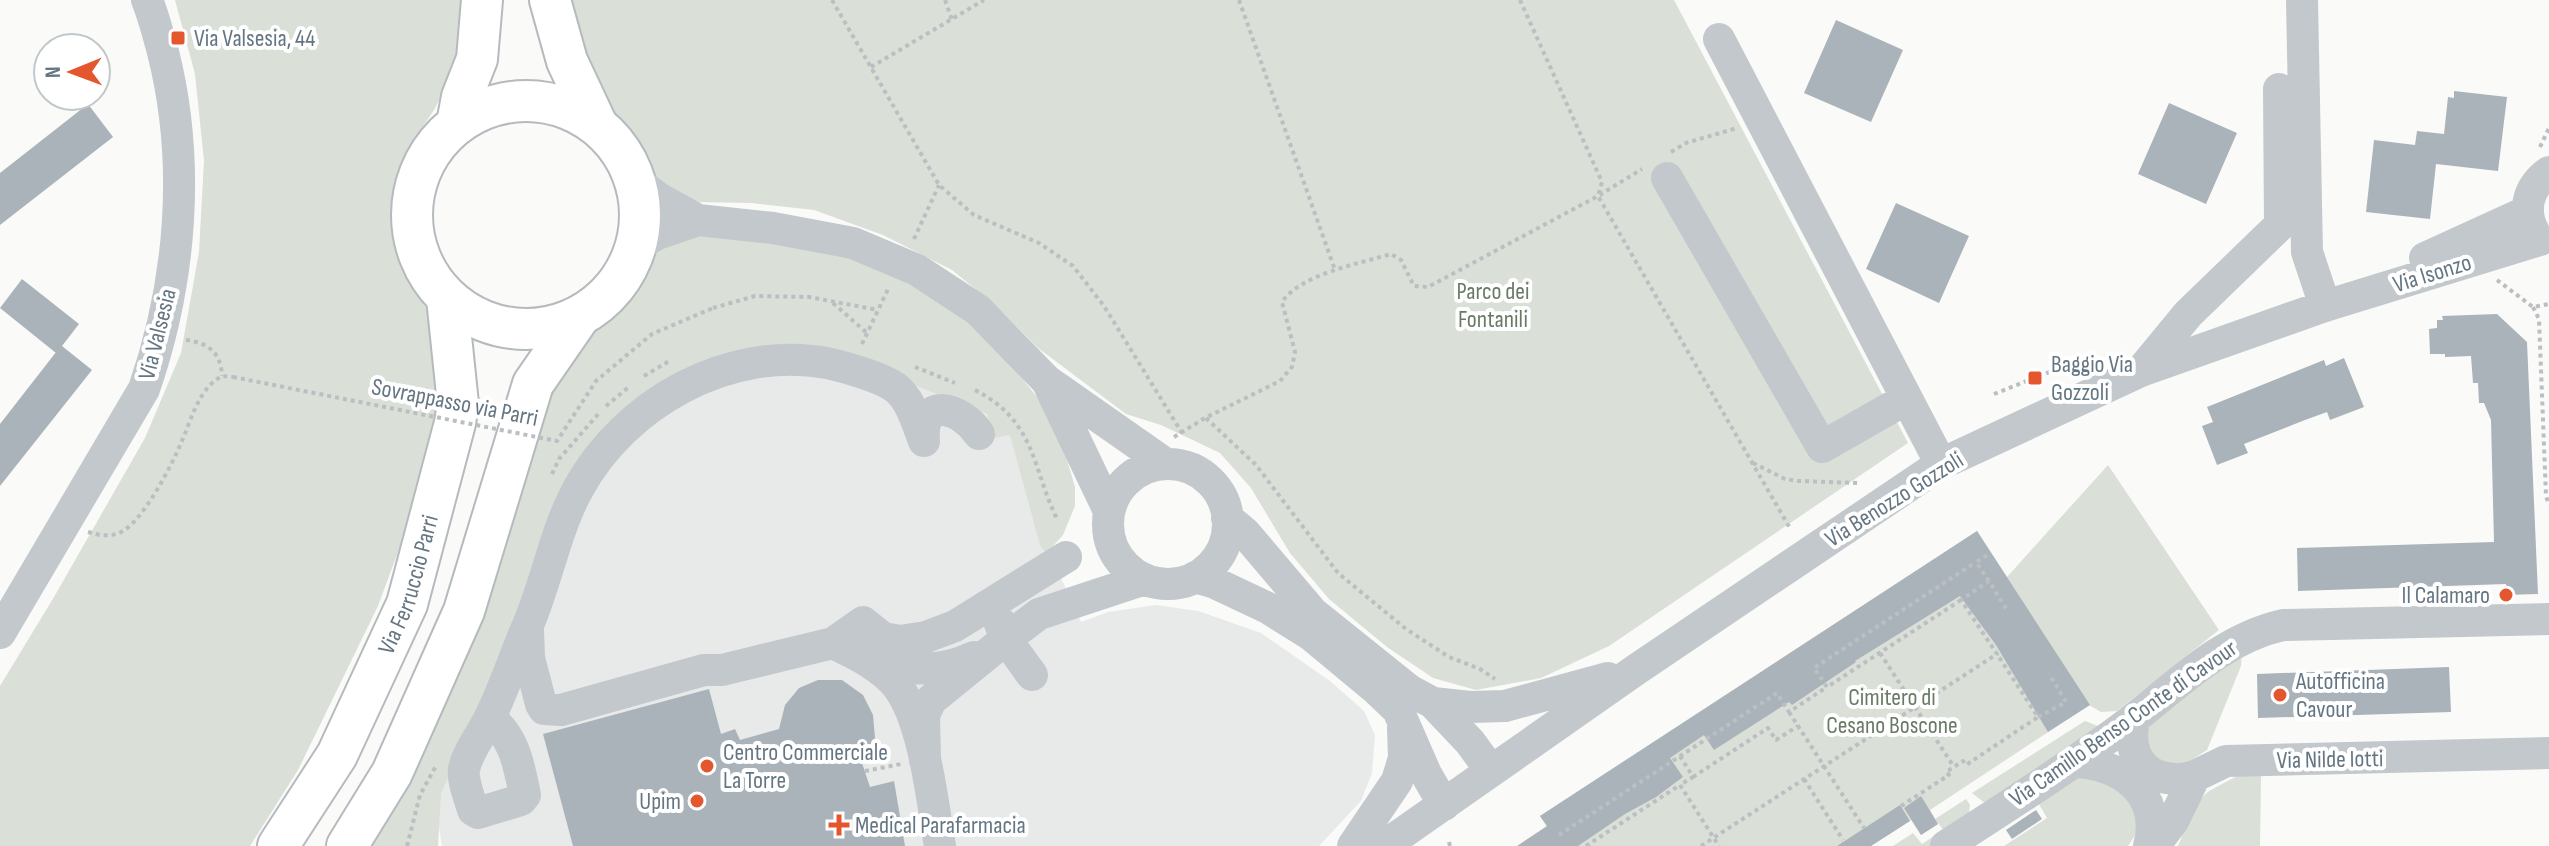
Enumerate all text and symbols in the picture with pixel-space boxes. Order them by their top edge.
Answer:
place label: Via Valsesia, 44 [194,24,315,53]
marker: Via Valsesia, 44 [169,29,187,47]
north arrow [32,32,112,112]
text: N [40,66,67,78]
street label: Via Isonzo [2390,248,2475,299]
park label: Parco dei Fontanili [1457,277,1529,334]
street label: Via Valsesia [132,286,183,383]
place label: Baggio Via Gozzoli [2051,350,2133,407]
marker: Baggio Via Gozzoli [2026,369,2044,387]
street label: Sovrappasso via Parri [369,372,541,433]
street label: Via Benozzo Gozzoli [1820,445,1969,553]
street label: Via Ferruccio Parri [372,512,445,659]
place label: Il Calamaro [2402,581,2490,610]
marker: Il Calamaro [2497,586,2515,604]
street label: Via Camillo Benso Conte di Cavour [2004,634,2243,813]
place label: Autofficina Cavour [2295,667,2385,724]
park label: Cimitero di Cesano Boscone [1826,683,1958,740]
marker: Autofficina Cavour [2271,686,2289,704]
place label: Centro Commerciale La Torre [723,738,888,795]
street label: Via Nilde Iotti [2276,744,2384,775]
marker: Centro Commerciale La Torre [698,757,716,775]
place label: Upim [639,787,681,816]
marker: Upim [688,792,706,810]
place label: Medical Parafarmacia [855,811,1026,840]
marker: Medical Parafarmacia [830,816,848,834]

